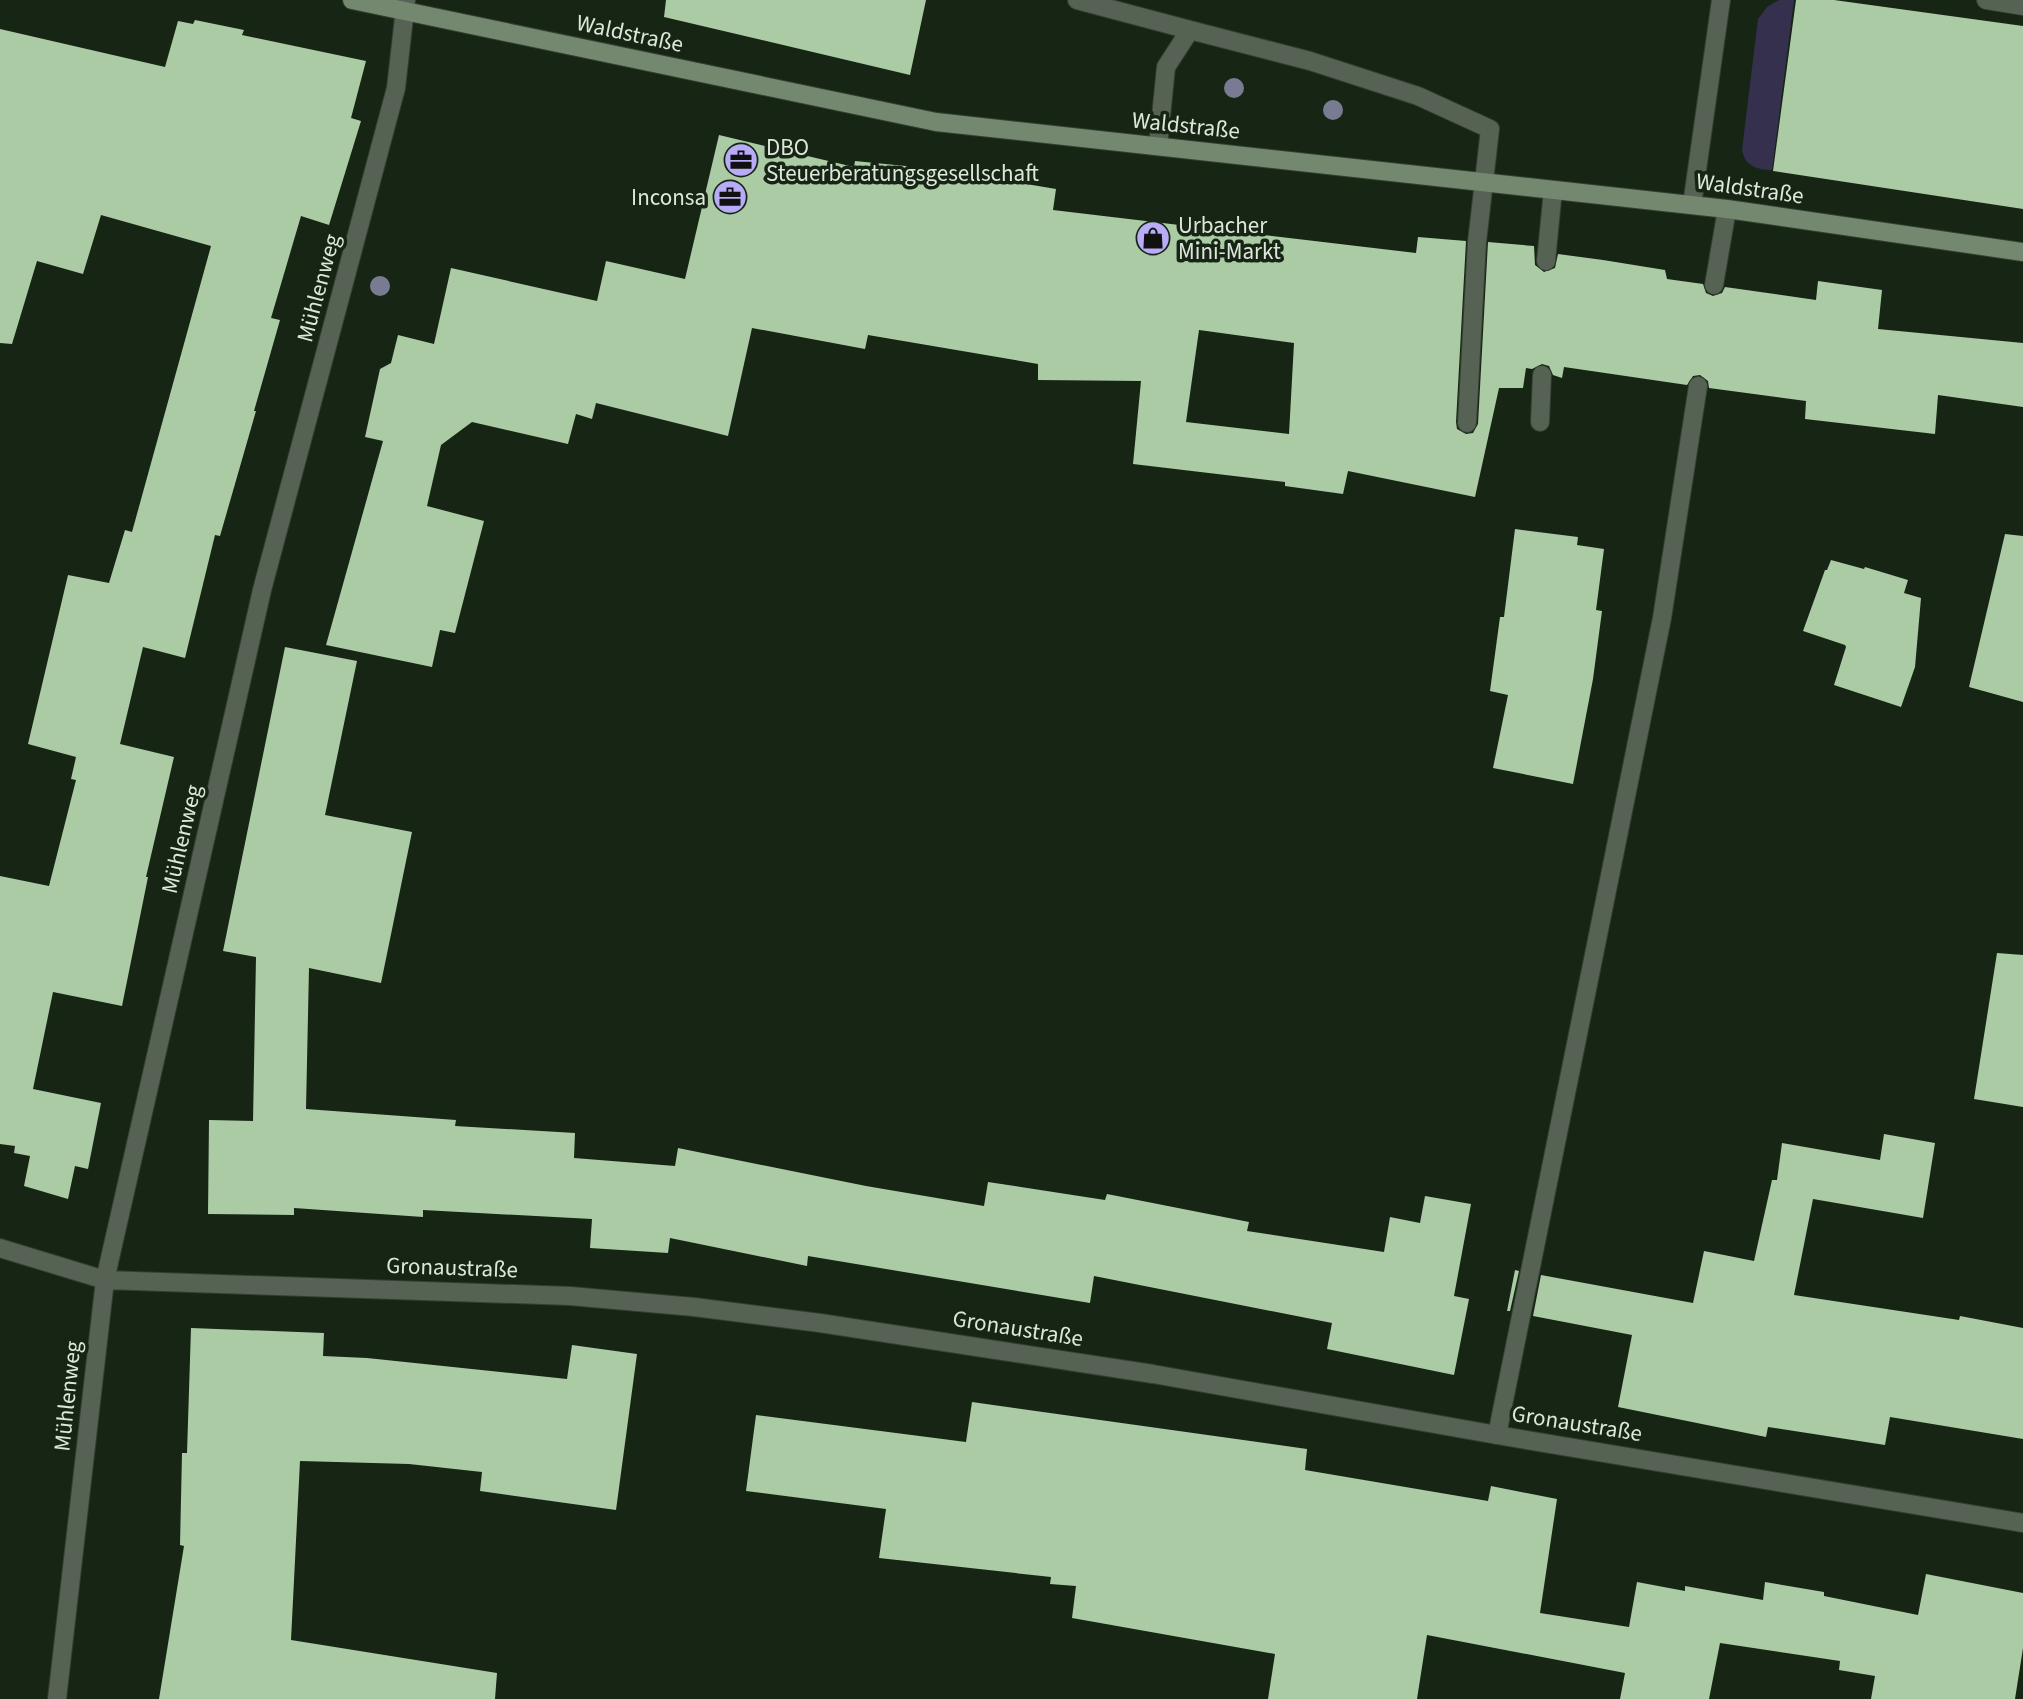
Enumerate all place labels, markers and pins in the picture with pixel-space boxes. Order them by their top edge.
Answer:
place label: DBO Steuerberatungsgesellschaft [766,131,1039,190]
office icon: DBO Steuerberatungsgesellschaft [722,141,760,179]
office icon: Inconsa [711,178,749,216]
place label: Inconsa [631,181,706,214]
place label: Urbacher Mini-Markt [1178,209,1281,268]
shop icon: Urbacher Mini-Markt [1134,219,1172,257]

